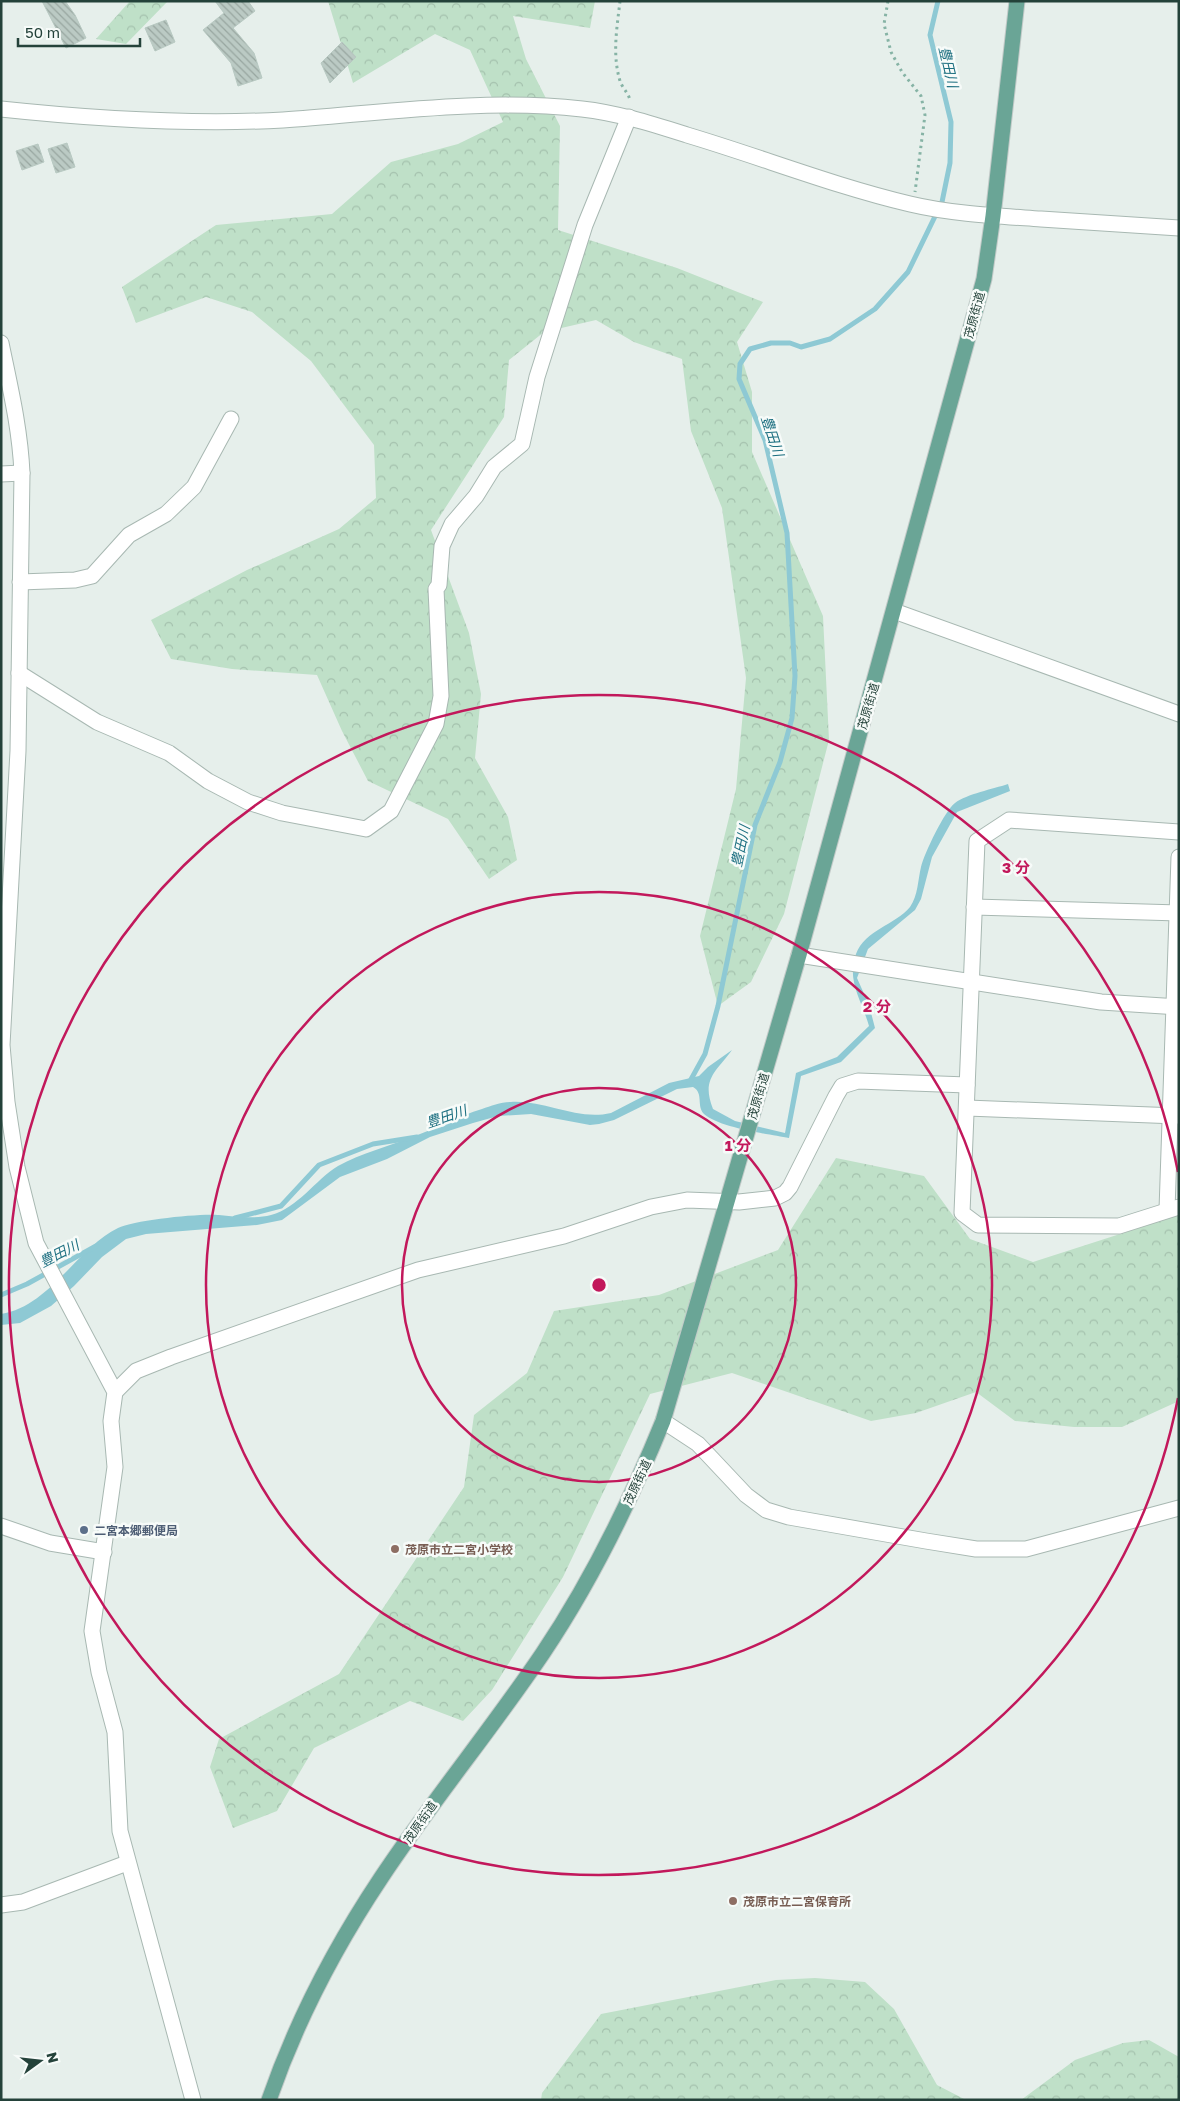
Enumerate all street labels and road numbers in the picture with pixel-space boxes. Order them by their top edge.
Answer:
street label: 茂原街道 [961,290,987,340]
street label: 茂原街道 [854,681,882,731]
street label: 茂原街道 [744,1071,772,1121]
street label: 茂原街道 [620,1457,654,1507]
street label: 茂原街道 [400,1798,440,1846]

